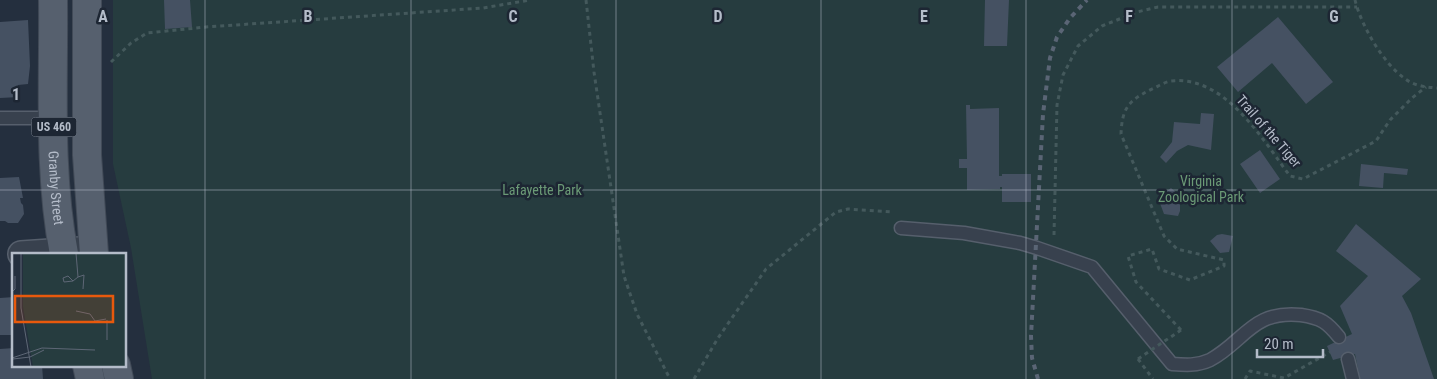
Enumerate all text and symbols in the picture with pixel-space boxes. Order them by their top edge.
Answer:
text: A [98,7,108,26]
text: B [304,7,313,26]
text: C [508,7,518,26]
text: D [713,7,723,26]
text: E [920,7,928,26]
text: F [1125,7,1133,26]
text: G [1329,7,1339,26]
text: 1 [12,85,20,104]
street label: Trail of the Tiger [1233,92,1305,170]
road number: US 460 [32,118,76,136]
street label: Granby Street [45,150,67,226]
park label: Virginia Zoological Park [1158,173,1245,205]
park label: Lafayette Park [502,182,583,198]
inset map [12,253,126,366]
scale bar [1257,326,1323,358]
text: 20 m [1264,335,1294,353]

